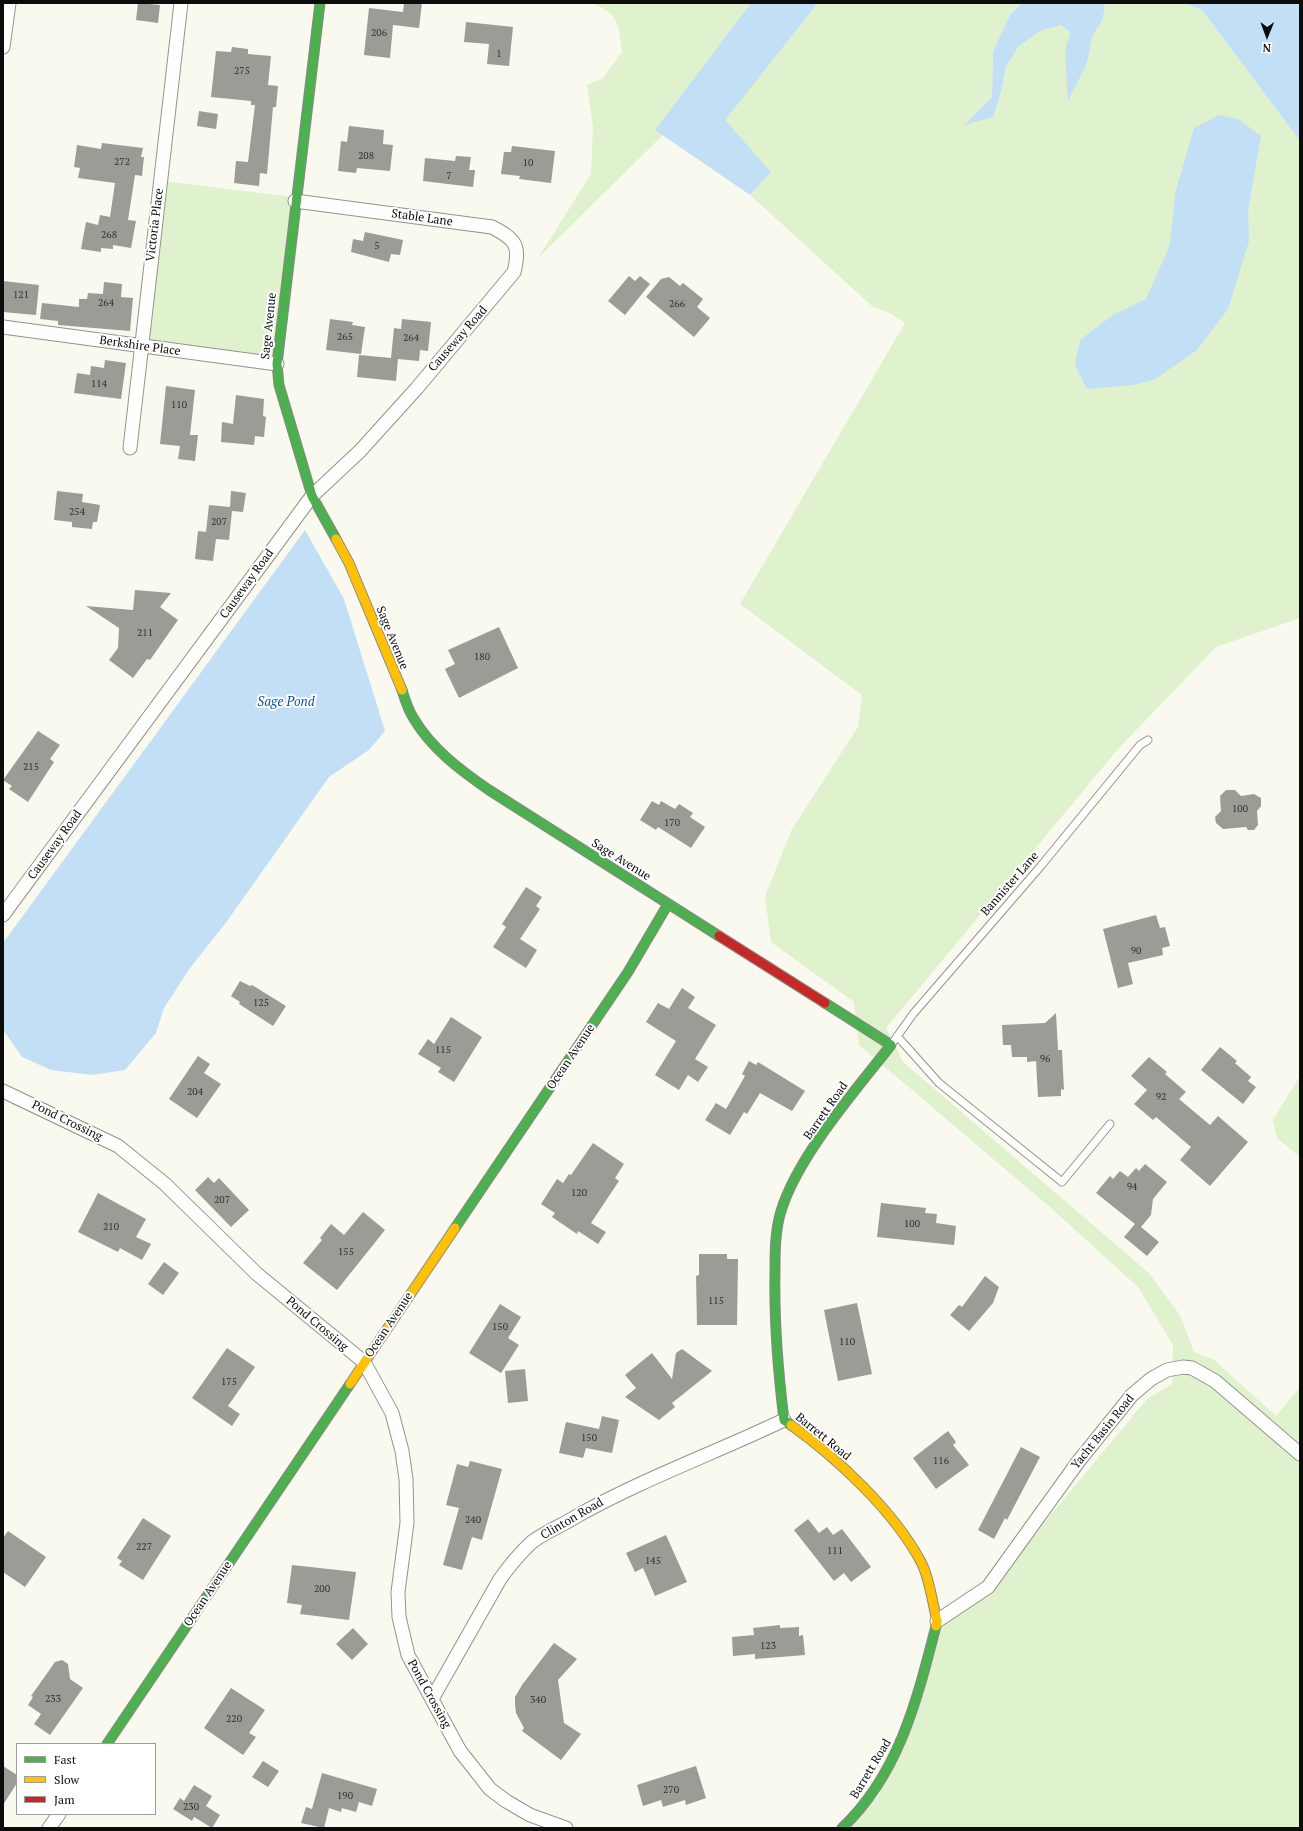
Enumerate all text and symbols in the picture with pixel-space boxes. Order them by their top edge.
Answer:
north arrow [1247,16,1287,56]
house number: 206 [371,27,387,39]
text: N [1262,41,1271,55]
house number: 1 [496,48,502,60]
house number: 275 [234,65,250,77]
house number: 208 [358,150,374,162]
house number: 272 [114,156,130,168]
house number: 10 [523,157,533,169]
house number: 7 [446,170,452,182]
street label: Victoria Place [143,187,167,263]
street label: Stable Lane [390,207,454,229]
house number: 268 [101,229,117,241]
house number: 5 [374,240,380,252]
house number: 121 [13,289,29,301]
street label: Sage Avenue [258,292,280,360]
house number: 264 [98,297,114,309]
house number: 266 [669,298,685,310]
street label: Causeway Road [426,303,490,375]
house number: 265 [337,331,353,343]
house number: 264 [403,332,419,344]
street label: Berkshire Place [98,333,182,359]
house number: 114 [91,378,107,390]
house number: 110 [171,399,187,411]
house number: 254 [69,506,85,518]
house number: 207 [211,516,227,528]
street label: Causeway Road [217,546,277,622]
street label: Sage Avenue [373,604,411,672]
house number: 211 [137,627,153,639]
house number: 180 [474,651,490,663]
water label: Sage Pond [257,694,315,710]
house number: 215 [23,761,39,773]
house number: 100 [1232,803,1248,815]
street label: Causeway Road [25,807,85,883]
house number: 170 [664,817,680,829]
street label: Sage Avenue [589,836,653,884]
street label: Bannister Lane [978,849,1042,919]
house number: 90 [1131,945,1141,957]
house number: 125 [253,997,269,1009]
street label: Ocean Avenue [544,1022,598,1092]
house number: 115 [435,1044,451,1056]
house number: 96 [1040,1053,1050,1065]
street label: Barrett Road [801,1079,851,1143]
house number: 204 [187,1086,203,1098]
house number: 92 [1156,1091,1166,1103]
street label: Pond Crossing [29,1098,105,1144]
house number: 94 [1127,1181,1137,1193]
house number: 120 [571,1187,587,1199]
house number: 207 [214,1194,230,1206]
house number: 100 [904,1218,920,1230]
house number: 210 [103,1221,119,1233]
house number: 155 [338,1246,354,1258]
street label: Ocean Avenue [362,1290,416,1360]
street label: Pond Crossing [283,1294,351,1354]
house number: 115 [708,1295,724,1307]
house number: 150 [492,1321,508,1333]
house number: 110 [839,1336,855,1348]
house number: 175 [221,1376,237,1388]
street label: Yacht Basin Road [1068,1392,1138,1472]
street label: Barrett Road [792,1410,854,1464]
house number: 150 [581,1432,597,1444]
house number: 116 [933,1455,949,1467]
street label: Clinton Road [538,1495,606,1543]
house number: 240 [465,1514,481,1526]
house number: 227 [136,1541,152,1553]
house number: 111 [827,1545,843,1557]
house number: 145 [645,1555,661,1567]
street label: Ocean Avenue [181,1559,235,1629]
house number: 200 [314,1583,330,1595]
house number: 123 [760,1640,776,1652]
street label: Pond Crossing [404,1657,454,1731]
house number: 233 [45,1693,61,1705]
house number: 340 [530,1694,546,1706]
house number: 220 [226,1713,242,1725]
street label: Barrett Road [848,1736,894,1802]
legend [16,1743,156,1815]
text: Fast [54,1752,76,1767]
text: Slow [54,1772,79,1787]
house number: 270 [663,1784,679,1796]
house number: 190 [337,1790,353,1802]
text: Jam [54,1792,75,1807]
house number: 230 [183,1801,199,1813]

